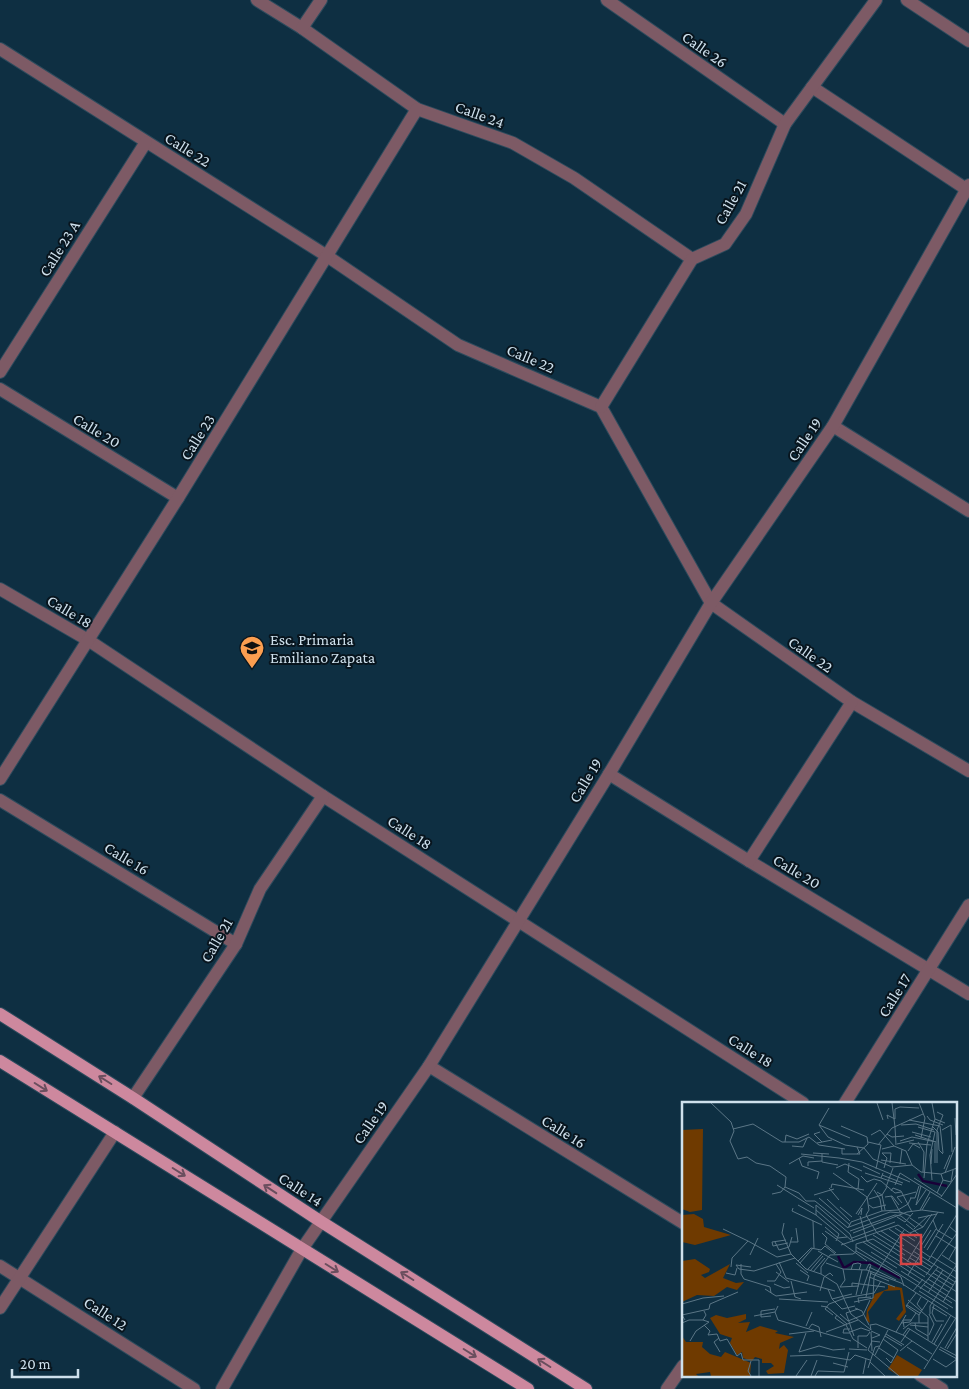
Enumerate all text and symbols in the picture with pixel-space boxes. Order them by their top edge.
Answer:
street label: Calle 26 [679,28,730,71]
street label: Calle 24 [453,98,507,131]
street label: Calle 22 [162,129,214,170]
street label: Calle 21 [711,177,750,227]
street label: Calle 23 A [36,216,84,279]
street label: Calle 22 [504,341,558,376]
street label: Calle 20 [70,410,123,451]
street label: Calle 23 [177,411,218,463]
street label: Calle 19 [784,414,825,464]
street label: Calle 18 [44,591,95,631]
place label: Esc. Primaria Emiliano Zapata [270,631,376,667]
street label: Calle 22 [785,633,837,676]
school or university icon: Esc. Primaria Emiliano Zapata [239,635,265,669]
street label: Calle 19 [566,755,605,805]
street label: Calle 18 [384,812,435,853]
street label: Calle 16 [102,839,152,878]
street label: Calle 20 [770,851,823,892]
street label: Calle 21 [197,915,236,965]
street label: Calle 17 [875,970,915,1020]
street label: Calle 18 [725,1030,776,1071]
one-way arrow [98,1075,112,1086]
one-way arrow [34,1082,48,1092]
street label: Calle 19 [349,1097,391,1147]
inset map [682,1102,956,1376]
street label: Calle 16 [539,1111,589,1152]
one-way arrow [172,1168,186,1178]
street label: Calle 14 [276,1169,326,1210]
one-way arrow [263,1183,277,1194]
one-way arrow [325,1263,339,1273]
one-way arrow [400,1271,414,1282]
street label: Calle 12 [81,1293,131,1334]
scale bar [12,1346,79,1378]
one-way arrow [463,1349,477,1359]
text: 20 m [20,1356,51,1372]
one-way arrow [538,1358,552,1368]

